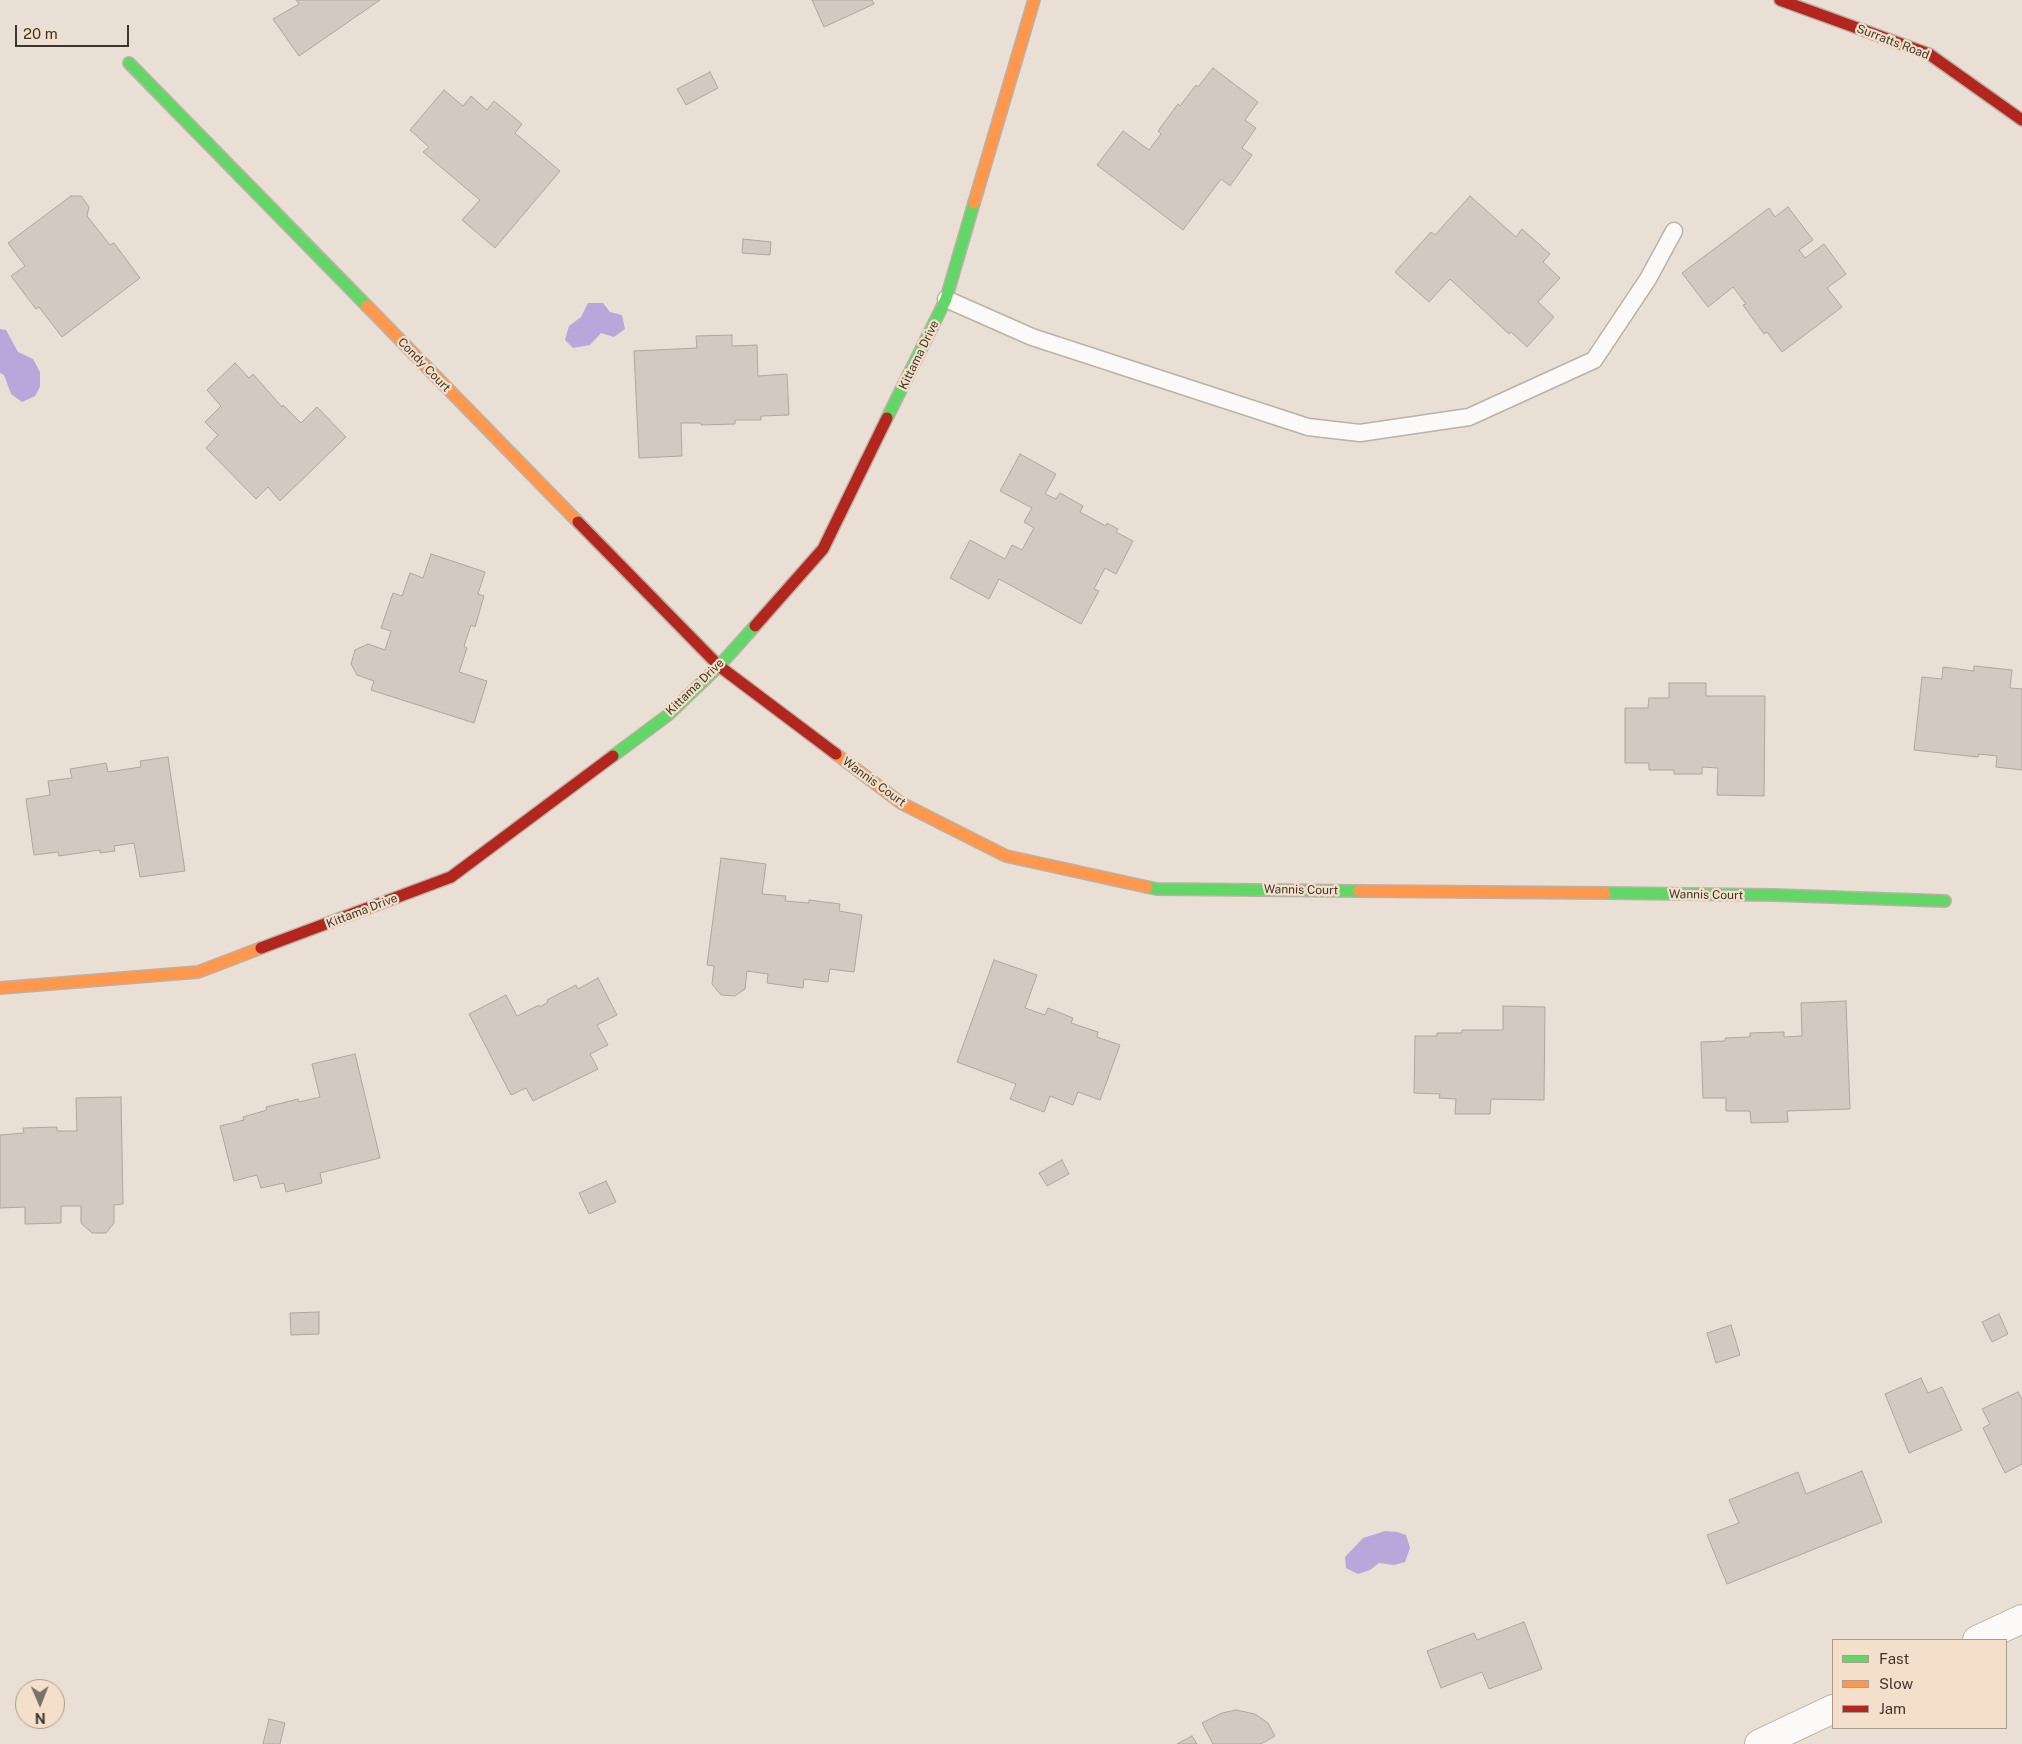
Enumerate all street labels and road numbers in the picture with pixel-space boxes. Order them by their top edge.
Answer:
street label: Surratts Road [1855,22,1931,62]
street label: Kittama Drive [896,318,942,392]
street label: Condy Court [395,335,453,395]
street label: Kittama Drive [663,656,727,718]
street label: Wannis Court [840,754,908,810]
street label: Wannis Court [1264,882,1338,898]
street label: Wannis Court [1669,887,1743,903]
street label: Kittama Drive [324,891,400,931]

